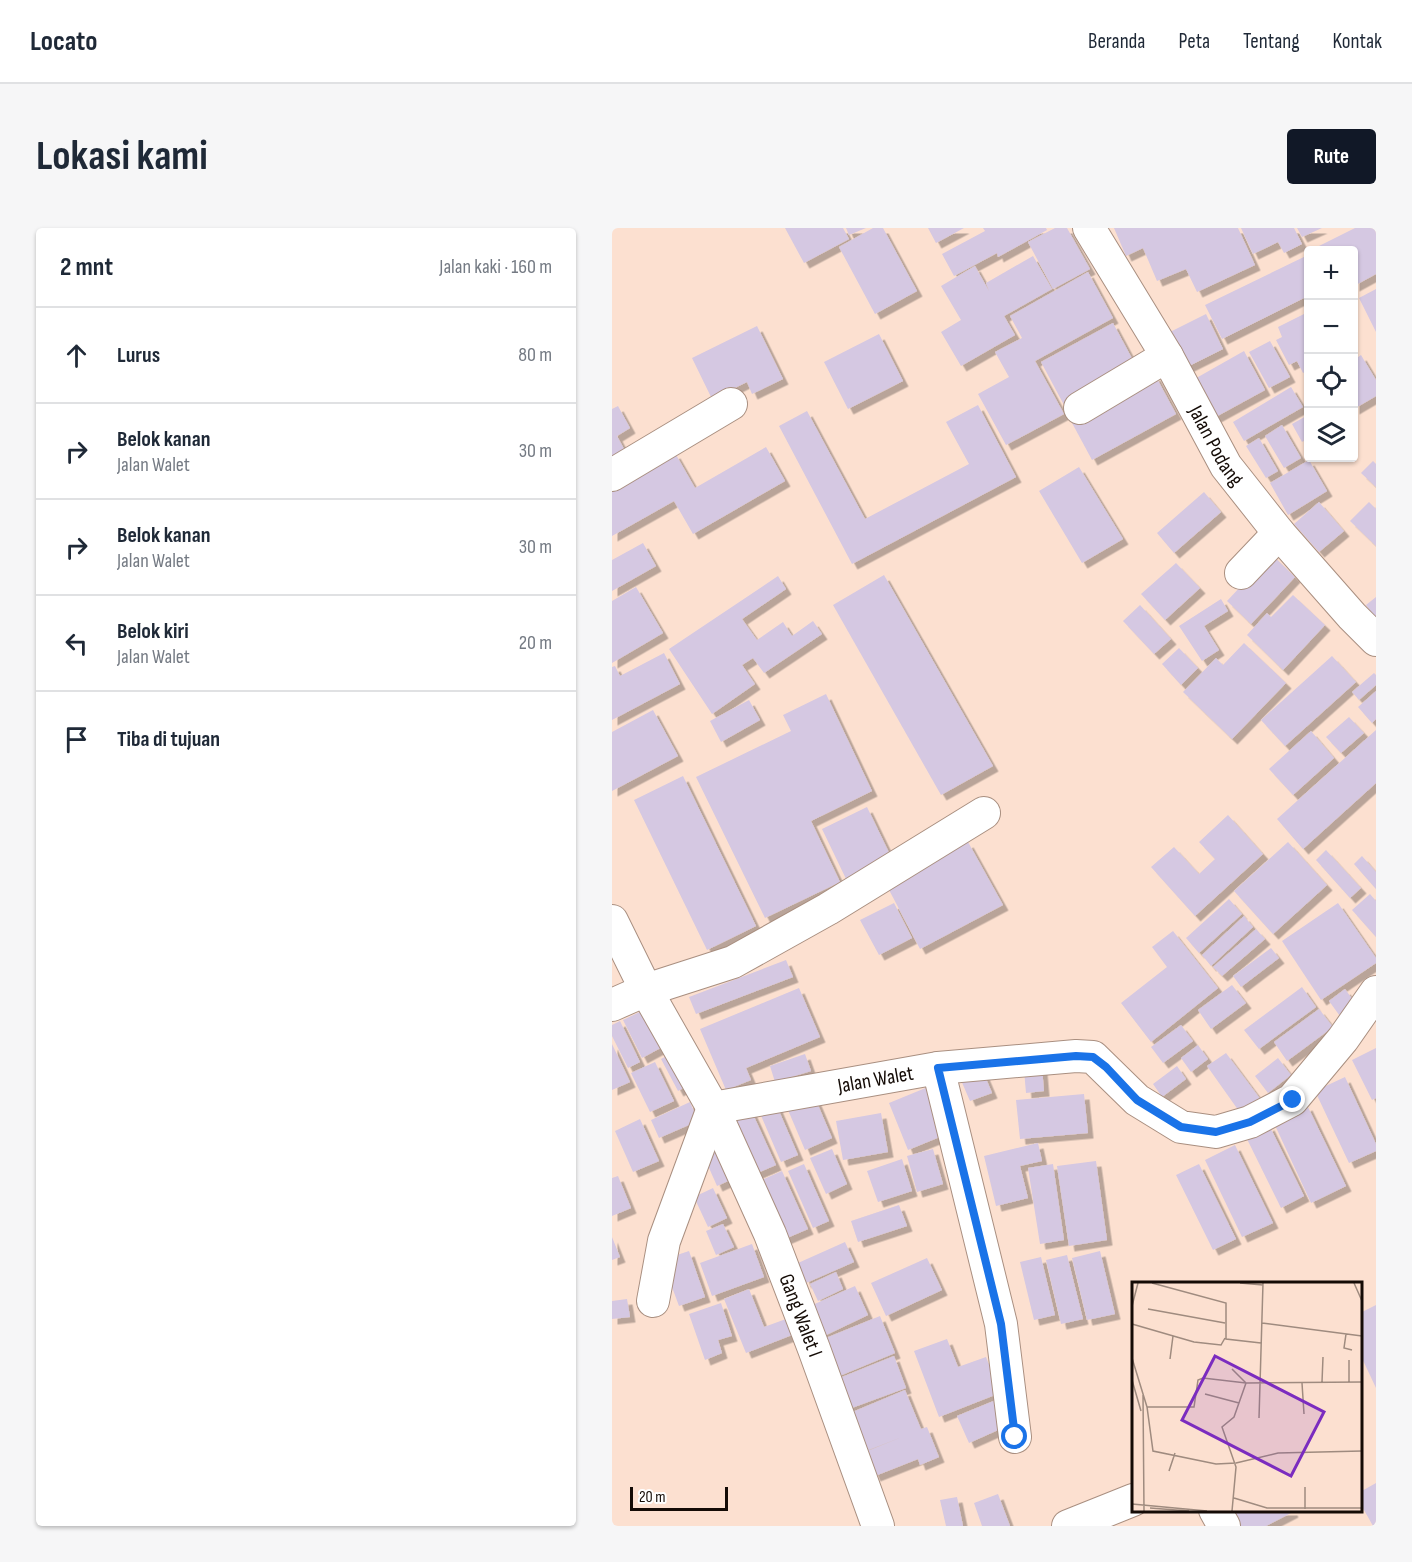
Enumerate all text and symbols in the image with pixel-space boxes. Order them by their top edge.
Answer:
text: Locato [30,25,97,58]
text: Beranda [1088,29,1145,54]
text: Peta [1178,29,1210,54]
text: Tentang [1243,29,1300,54]
text: Kontak [1333,29,1382,54]
button: Rute [1287,129,1376,184]
text: Lokasi kami [36,131,208,182]
map controls [1304,246,1358,462]
button: + [1304,246,1358,300]
text: 2 mnt [60,252,113,283]
text: Jalan kaki · 160 m [439,255,552,279]
button: − [1304,300,1358,354]
icon: ahead [60,339,93,372]
text: Lurus [117,342,160,369]
text: 80 m [518,343,552,367]
button: locate [1304,354,1358,408]
street label: Jalan Podang [1182,400,1249,491]
button: layers [1304,408,1358,462]
text: Belok kanan [117,426,210,453]
icon: right [60,435,93,468]
text: 30 m [519,439,552,463]
text: Jalan Walet [117,453,190,477]
text: Belok kanan [117,522,210,549]
icon: right [60,531,93,564]
text: 30 m [519,535,552,559]
text: Jalan Walet [117,549,190,573]
text: Belok kiri [117,618,189,645]
icon: left [60,627,93,660]
text: 20 m [519,631,552,655]
text: Jalan Walet [117,645,190,669]
icon: arrive [60,723,93,756]
text: Tiba di tujuan [117,726,220,753]
street label: Jalan Walet [835,1061,915,1099]
route end [1279,1086,1305,1112]
street label: Gang Walet I [773,1271,828,1360]
inset map [1132,1282,1361,1511]
route start [1001,1423,1027,1449]
scale bar [630,1484,728,1512]
text: 20 m [639,1488,666,1507]

